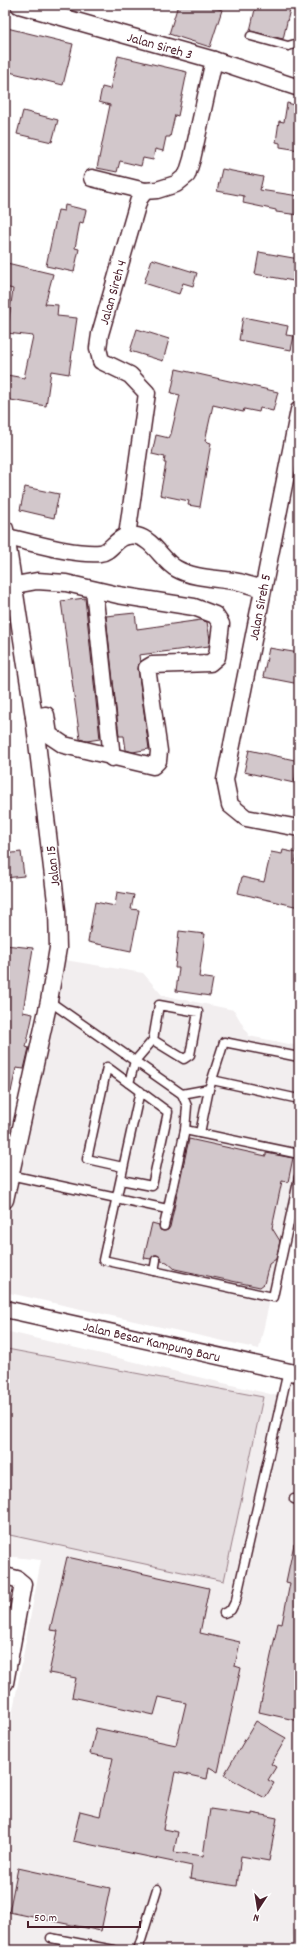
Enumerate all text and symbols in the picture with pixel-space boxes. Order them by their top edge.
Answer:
street label: Jalan Sireh 3 [124,28,194,66]
street label: Jalan Sireh 4 [95,258,133,327]
street label: Jalan Sireh 5 [245,572,277,642]
street label: Jalan 15 [42,844,66,887]
street label: Jalan Besar Kampung Baru [81,1317,222,1368]
north arrow [238,1889,278,1929]
scale bar [28,1903,140,1929]
text: N [251,1908,261,1925]
text: 50 m [34,1910,57,1927]

